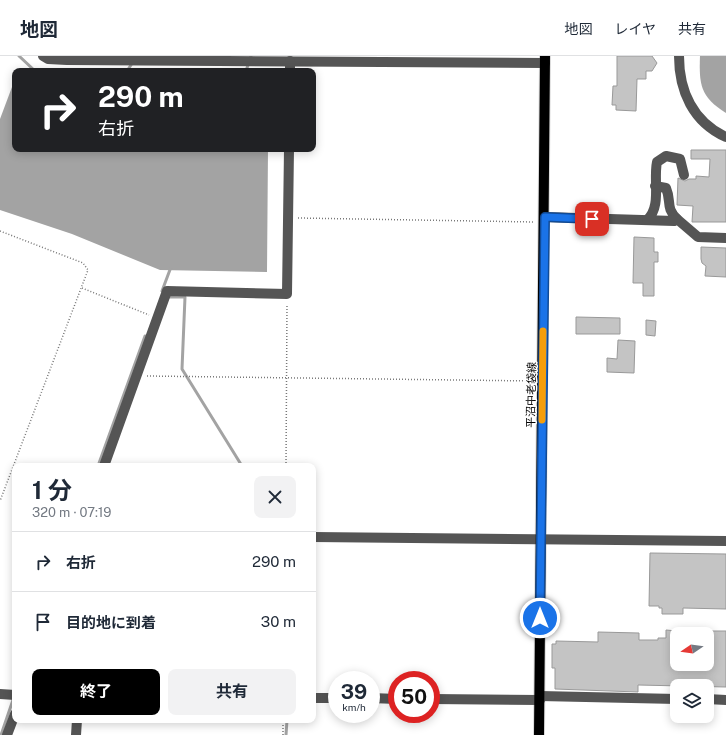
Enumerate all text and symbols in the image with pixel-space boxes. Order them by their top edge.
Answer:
text: 地図 [20,18,58,40]
text: 地図 [564,21,592,37]
text: レイヤ [614,21,656,37]
text: 共有 [678,21,706,37]
text: 290 m [98,80,184,113]
icon: right [32,84,84,136]
text: 右折 [98,118,134,139]
pin [575,202,609,236]
icon: arrive [581,208,603,230]
street label: 平沼中老袋線 [524,362,538,428]
text: 1 分 [32,476,72,504]
button: close [254,476,296,518]
text: 320 m · 07:19 [32,505,111,520]
icon: right [32,551,54,573]
text: 290 m [252,553,296,570]
text: 右折 [66,554,96,571]
position arrow [519,597,561,639]
icon: arrive [32,611,54,633]
text: 30 m [261,613,296,630]
text: 目的地に到着 [66,614,156,631]
north arrow [670,627,714,671]
map controls [670,627,714,723]
button: 終了 [32,669,160,715]
button: 共有 [168,669,296,715]
speed limit sign: 50 [388,671,440,723]
button: layers [670,679,714,723]
text: 39 [341,680,367,704]
text: km/h [342,701,366,713]

